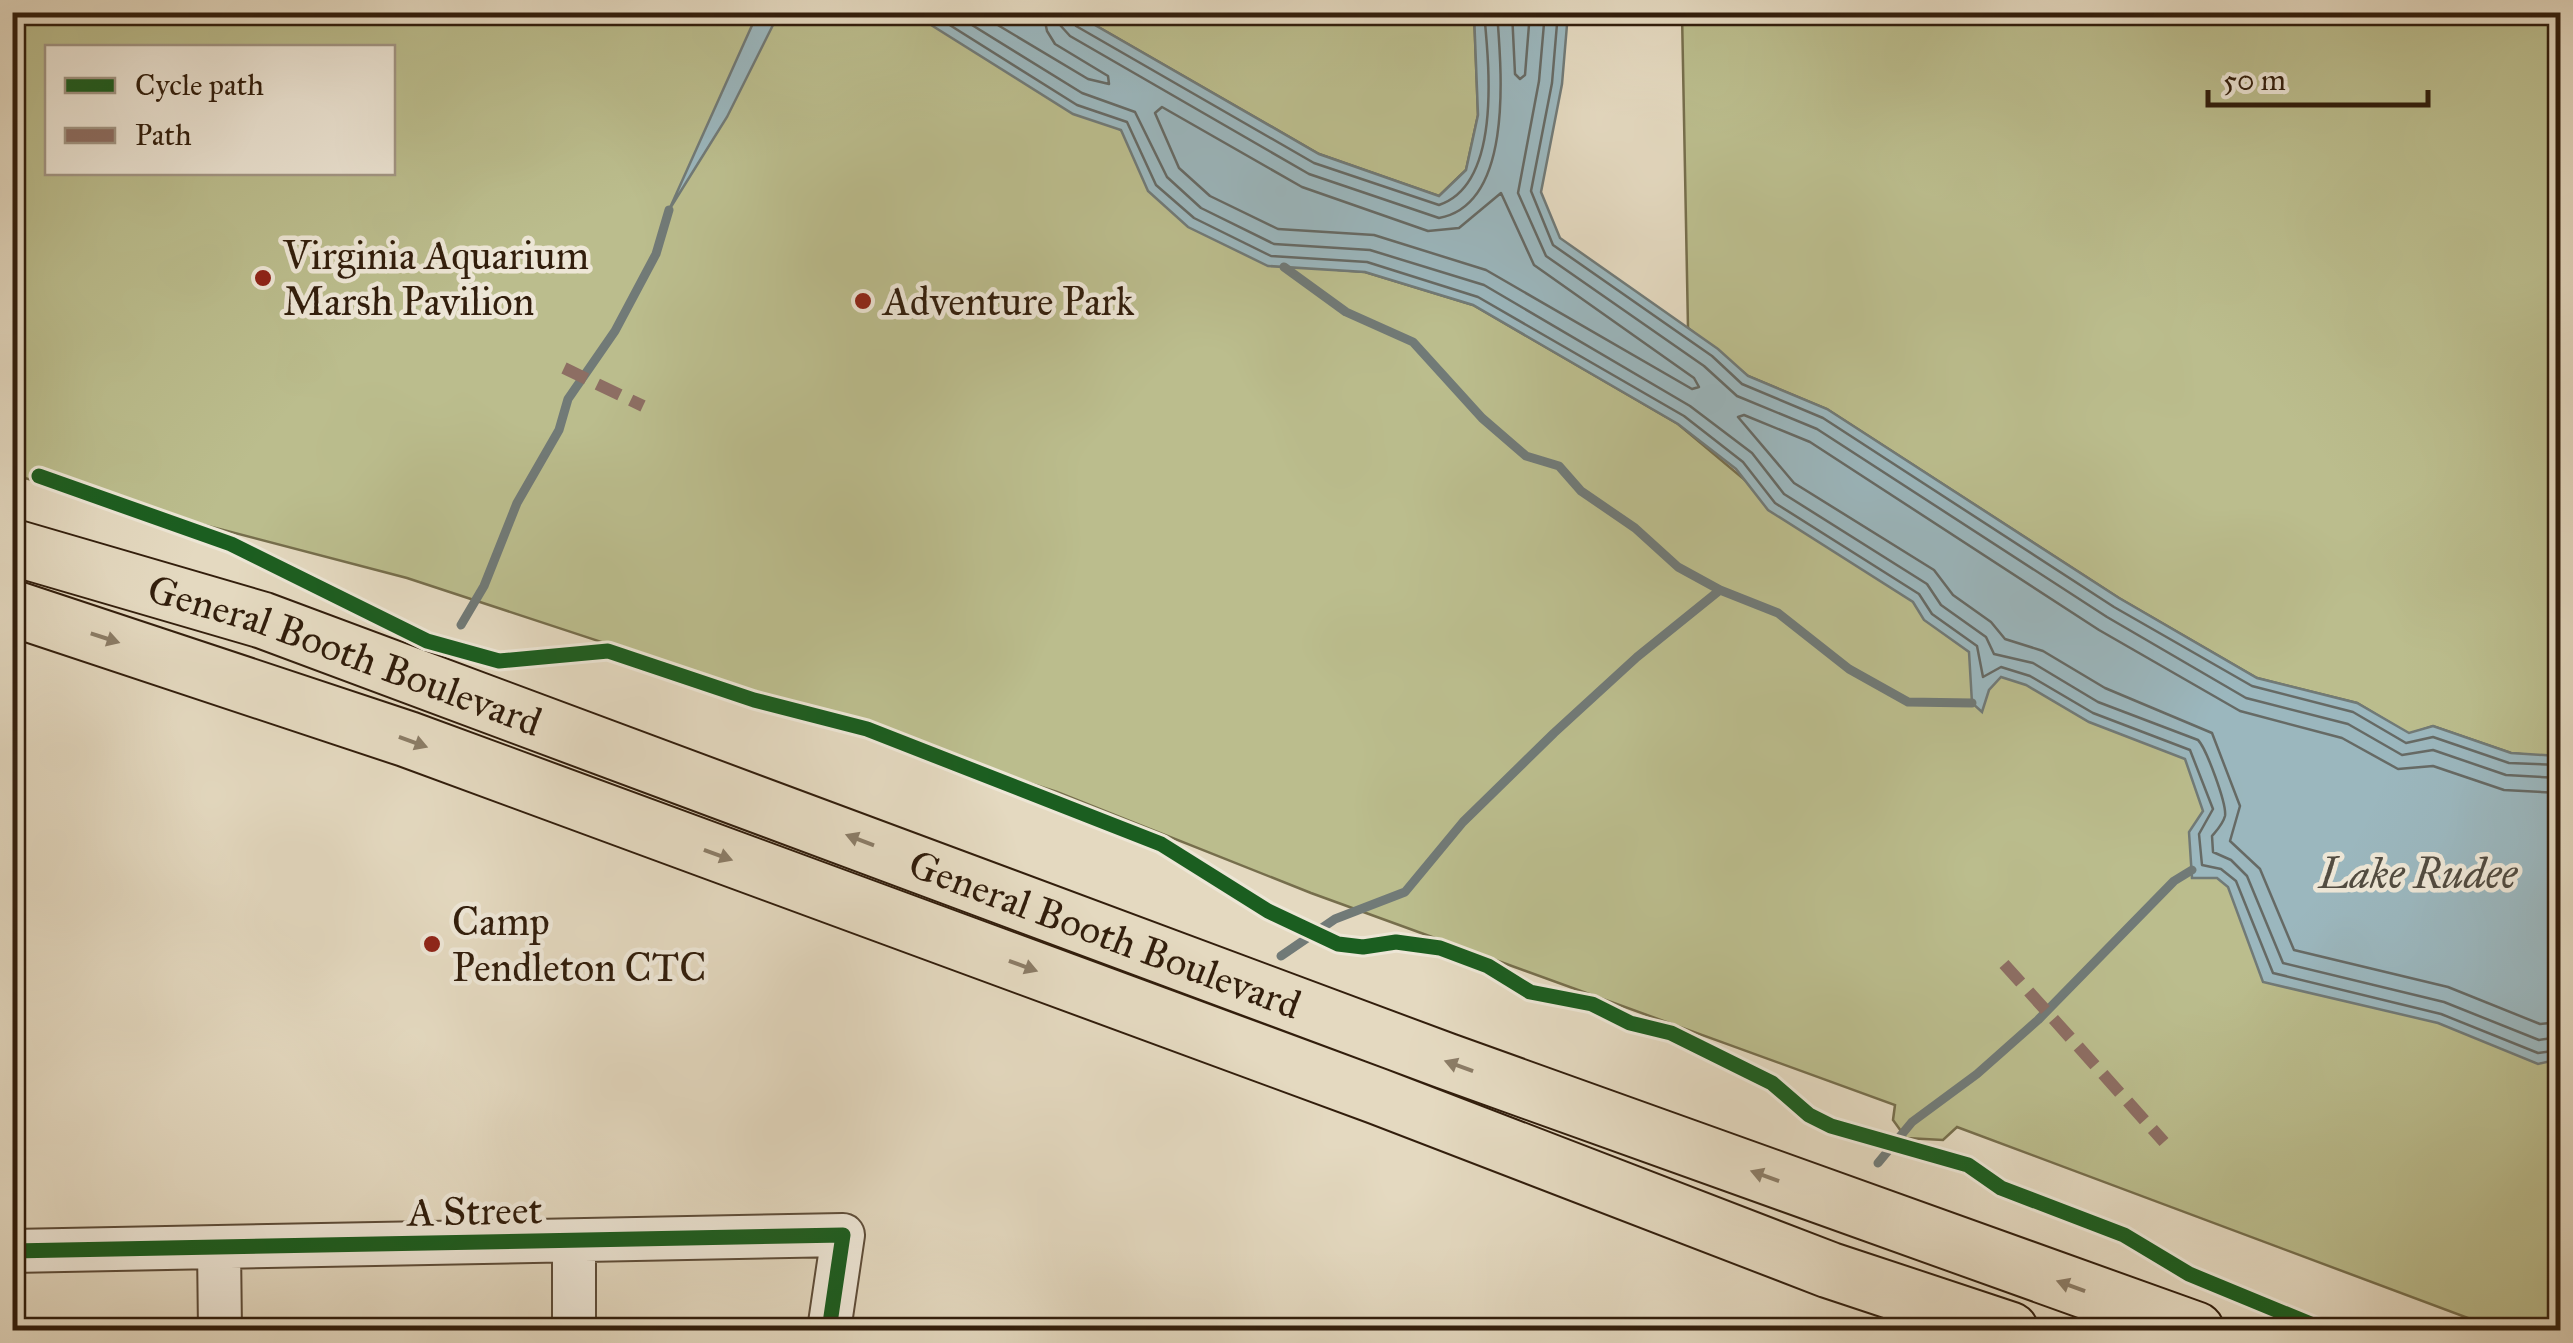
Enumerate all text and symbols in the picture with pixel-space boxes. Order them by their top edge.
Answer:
legend [45,45,395,175]
scale bar [2208,45,2428,107]
text: 50 m [2223,62,2286,98]
text: Cycle path [135,67,264,103]
text: Path [135,117,192,153]
place label: Virginia Aquarium Marsh Pavilion [282,231,589,326]
marker: Virginia Aquarium Marsh Pavilion [252,267,274,289]
place label: Adventure Park [881,277,1135,326]
marker: Adventure Park [852,290,874,312]
street label: General Booth Boulevard [142,564,549,747]
one-way arrow [91,631,121,646]
one-way arrow [399,735,429,750]
one-way arrow [845,832,875,847]
street label: General Booth Boulevard [902,839,1308,1029]
one-way arrow [703,848,733,863]
water label: Lake Rudee [2317,848,2518,900]
place label: Camp Pendleton CTC [452,897,706,992]
marker: Camp Pendleton CTC [421,933,443,955]
one-way arrow [1009,959,1039,974]
one-way arrow [1444,1058,1474,1073]
one-way arrow [1750,1168,1780,1183]
street label: A Street [405,1185,543,1237]
one-way arrow [2055,1278,2085,1293]

